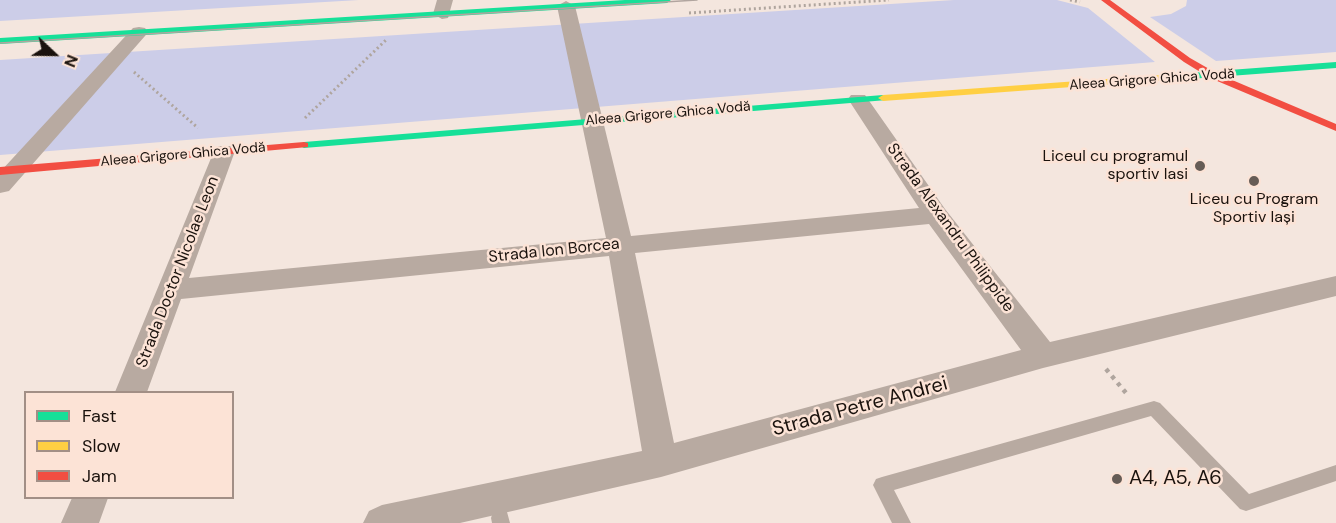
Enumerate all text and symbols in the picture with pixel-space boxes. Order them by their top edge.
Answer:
north arrow [24,24,84,84]
text: N [59,52,83,70]
street label: Aleea Grigore Ghica Vodă [1069,66,1235,94]
street label: Aleea Grigore Ghica Vodă [585,98,751,130]
street label: Aleea Grigore Ghica Vodă [100,139,266,171]
street label: Strada Alexandru Philippide [882,140,1018,316]
place label: Liceul cu programul sportiv Iasi [1043,147,1188,185]
marker: Liceul cu programul sportiv Iasi [1193,159,1207,173]
street label: Strada Doctor Nicolae Leon [133,174,223,370]
marker: Liceu cu Program Sportiv Iași [1247,174,1261,188]
place label: Liceu cu Program Sportiv Iași [1190,190,1318,228]
street label: Strada Ion Borcea [488,235,620,267]
street label: Strada Petre Andrei [770,372,950,442]
legend [24,391,234,499]
text: Fast [82,404,117,428]
text: Slow [82,434,121,458]
text: Jam [82,464,117,488]
place label: A4, A5, A6 [1129,467,1222,491]
marker: A4, A5, A6 [1110,472,1124,486]

